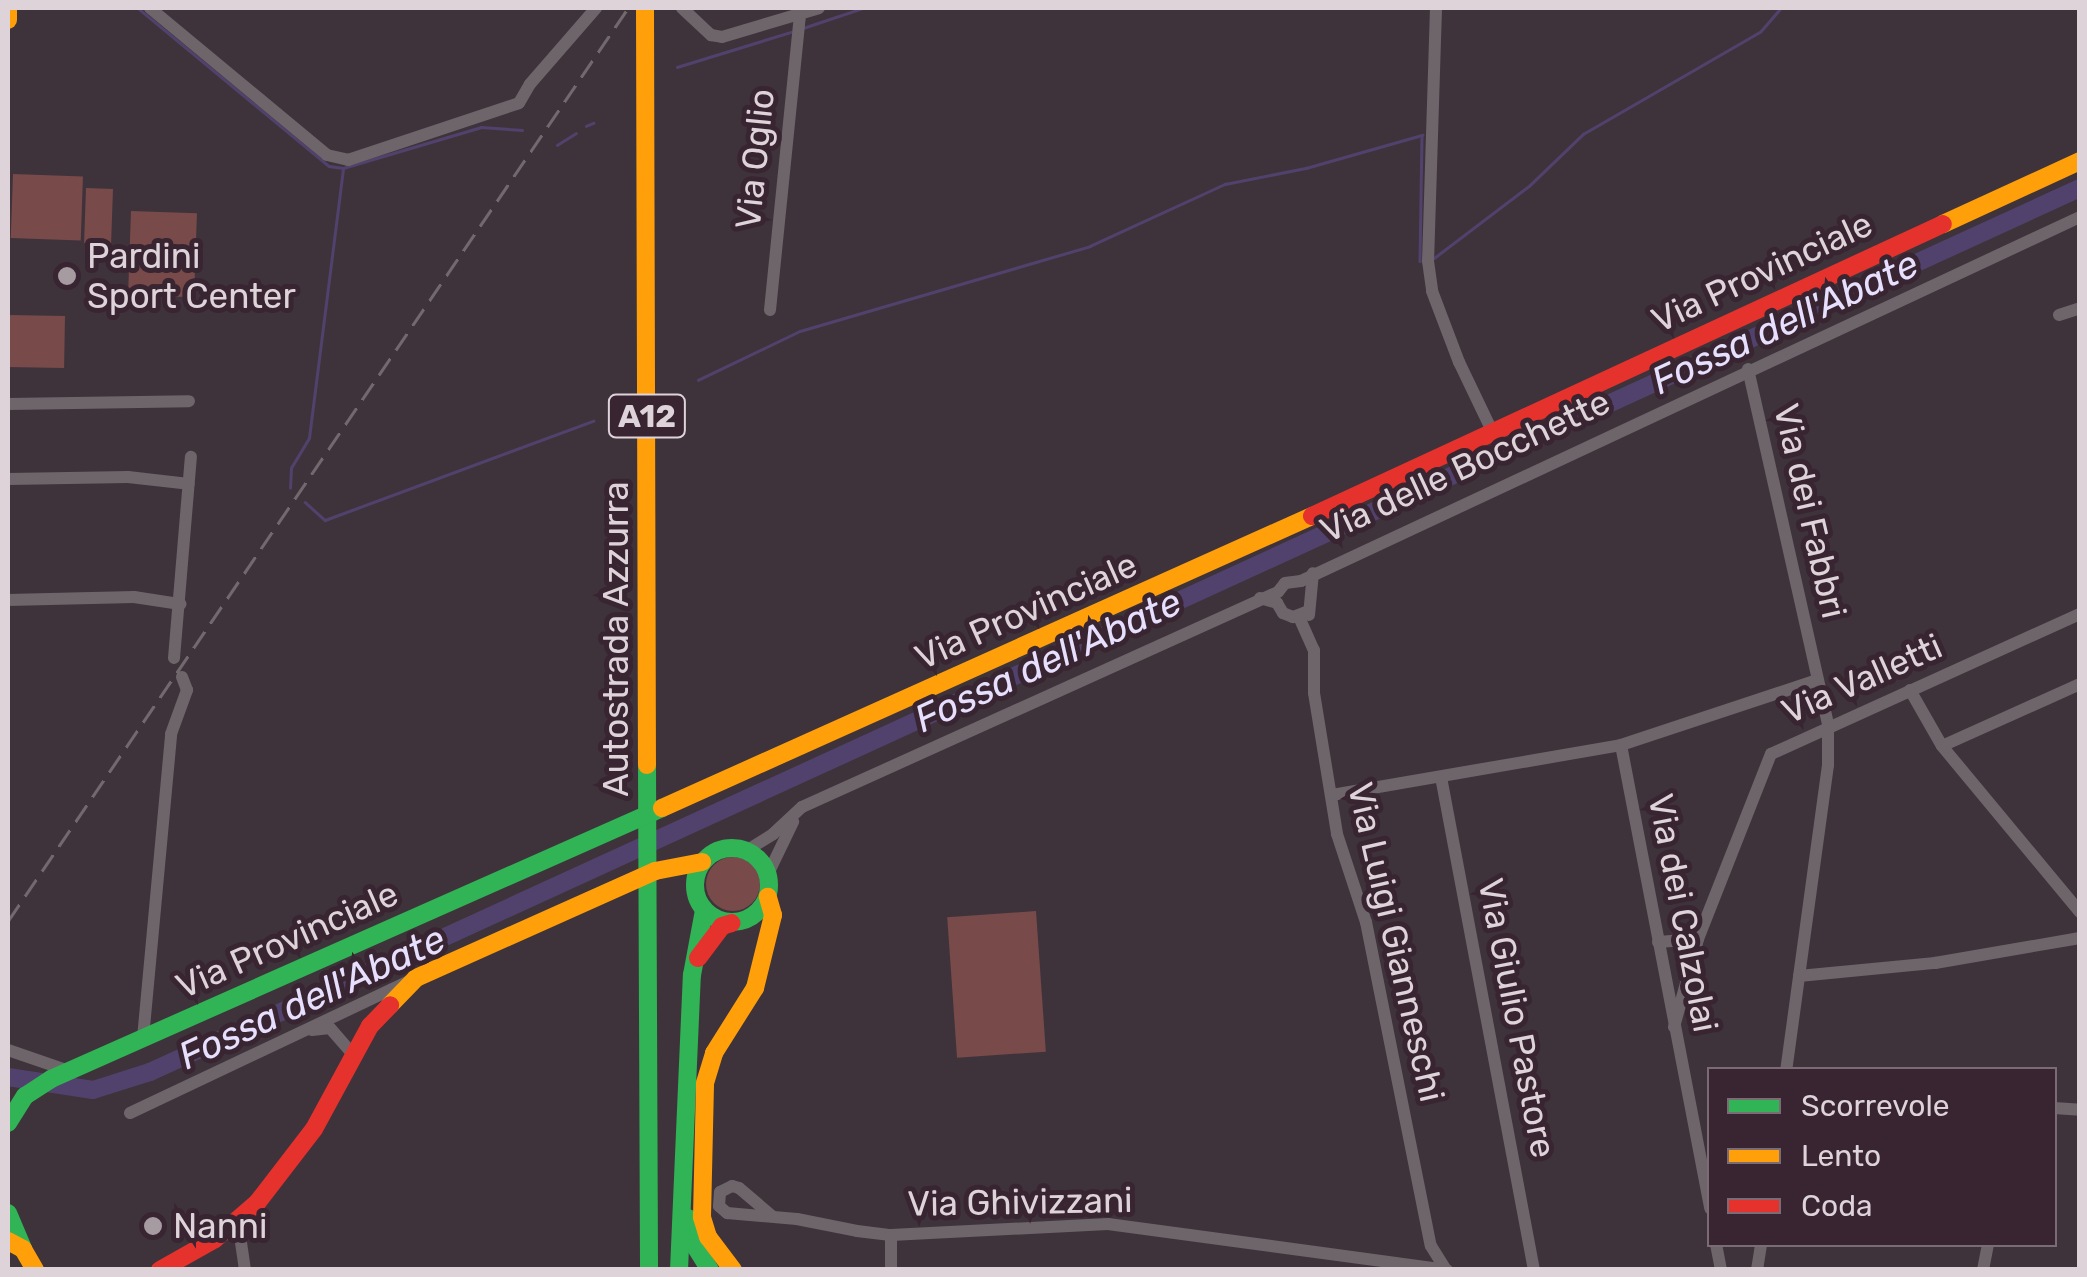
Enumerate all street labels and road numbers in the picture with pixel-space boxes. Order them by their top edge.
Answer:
street label: Via Oglio [727,87,783,231]
street label: Via Provinciale [1645,203,1879,341]
street label: Via delle Bocchette [1314,380,1616,552]
road number: A12 [607,389,687,443]
street label: Via dei Fabbri [1765,400,1855,622]
street label: Autostrada Azzurra [595,481,637,797]
street label: Via Provinciale [909,543,1143,679]
street label: Via Valletti [1775,625,1949,733]
street label: Via Luigi Gianneschi [1339,778,1453,1106]
street label: Via dei Calzolai [1639,790,1727,1036]
street label: Via Provinciale [170,872,404,1008]
street label: Via Giulio Pastore [1469,875,1565,1161]
street label: Via Ghivizzani [907,1179,1133,1225]

